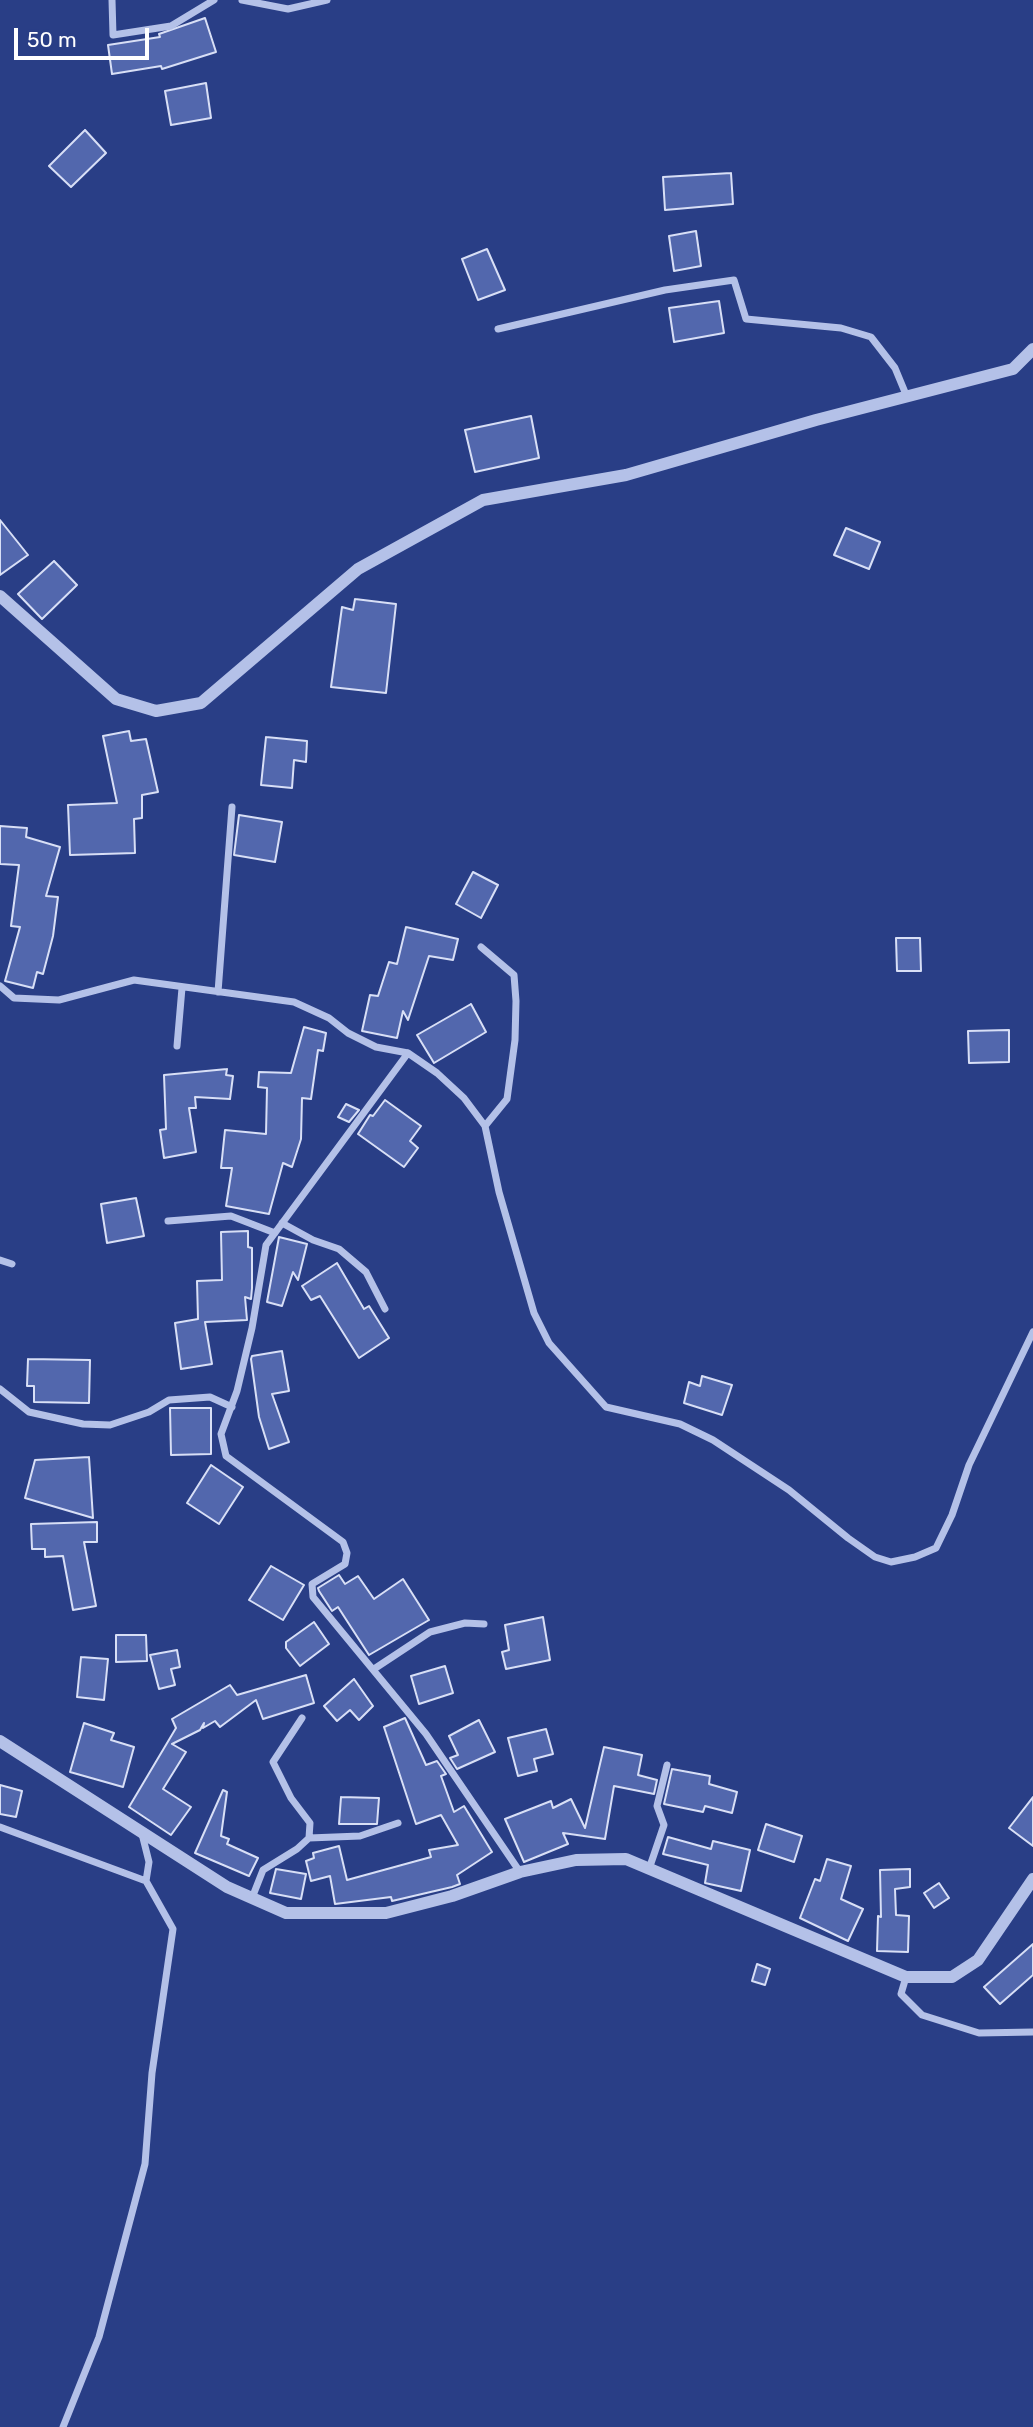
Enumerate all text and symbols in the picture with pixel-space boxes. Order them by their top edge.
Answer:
scale bar [18,14,152,58]
text: 50 m [27,27,77,52]

